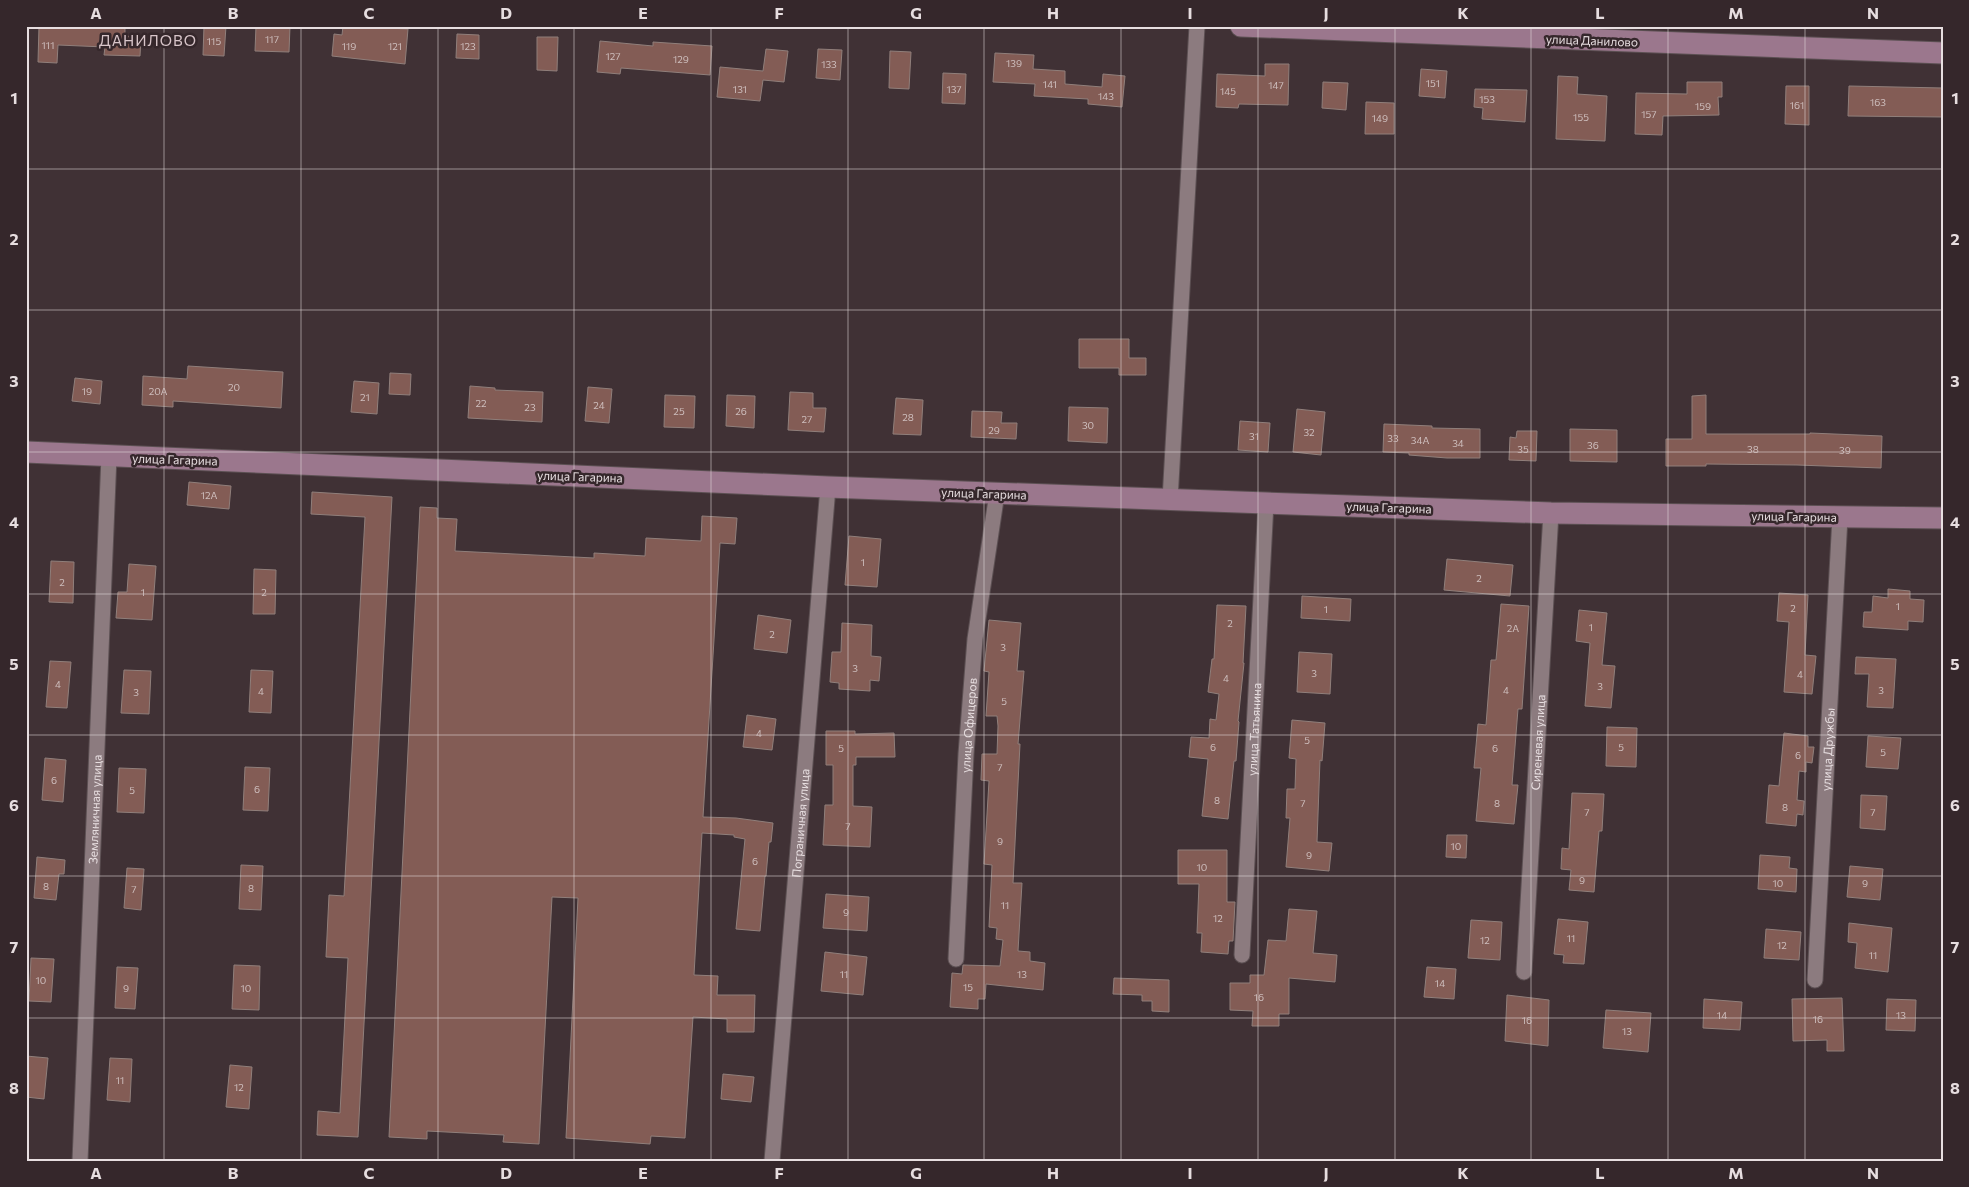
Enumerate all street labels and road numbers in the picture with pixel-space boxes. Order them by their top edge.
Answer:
street label: улица Данилово [1546,31,1638,49]
street label: улица Гагарина [132,451,218,467]
street label: улица Гагарина [537,468,623,484]
street label: улица Гагарина [941,485,1027,501]
street label: улица Гагарина [1346,499,1432,515]
street label: улица Гагарина [1751,508,1837,524]
street label: улица Офицеров [958,677,979,773]
street label: улица Татьянина [1245,682,1263,776]
street label: Сиреневая улица [1528,694,1547,791]
street label: улица Дружбы [1818,707,1837,791]
street label: Земляничная улица [85,754,104,864]
street label: Пограничная улица [789,768,812,878]

